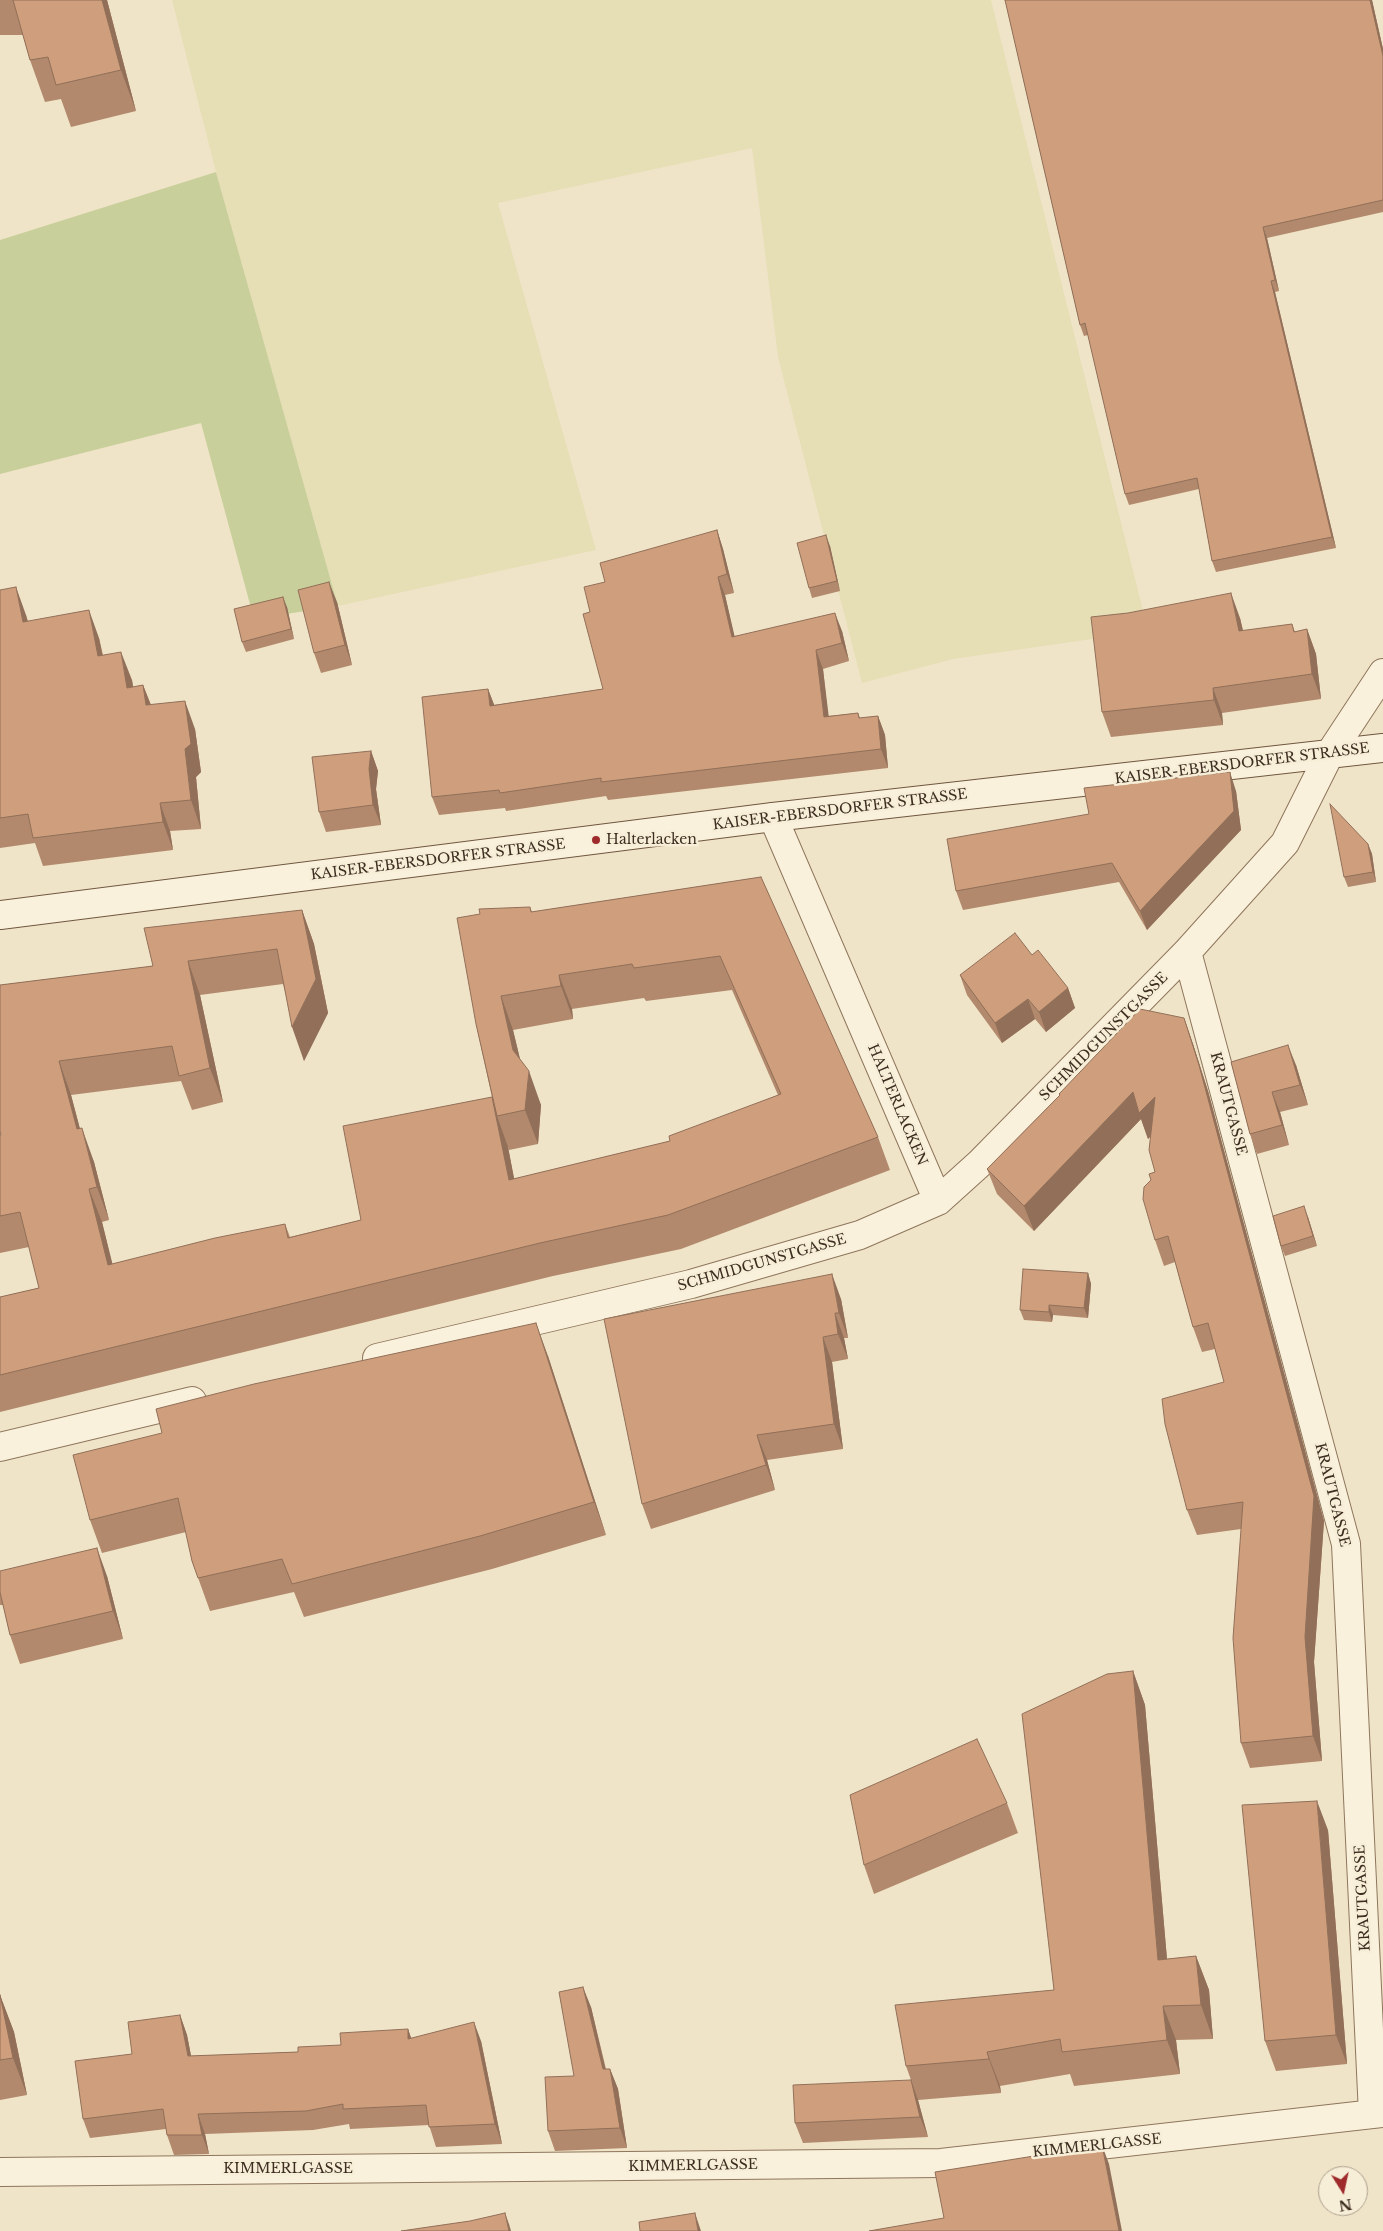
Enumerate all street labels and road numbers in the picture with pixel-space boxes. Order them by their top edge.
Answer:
street label: KAISER-EBERSDORFER STRASSE [1114,740,1370,788]
street label: KAISER-EBERSDORFER STRASSE [712,786,968,834]
street label: KAISER-EBERSDORFER STRASSE [310,836,566,884]
street label: SCHMIDGUNSTGASSE [1036,969,1172,1105]
street label: HALTERLACKEN [864,1042,930,1168]
street label: KRAUTGASSE [1206,1050,1250,1158]
street label: SCHMIDGUNSTGASSE [676,1231,848,1295]
street label: KRAUTGASSE [1311,1441,1353,1549]
street label: KRAUTGASSE [1352,1844,1374,1952]
street label: KIMMERLGASSE [1032,2131,1162,2161]
street label: KIMMERLGASSE [628,2156,758,2176]
street label: KIMMERLGASSE [223,2161,353,2177]

